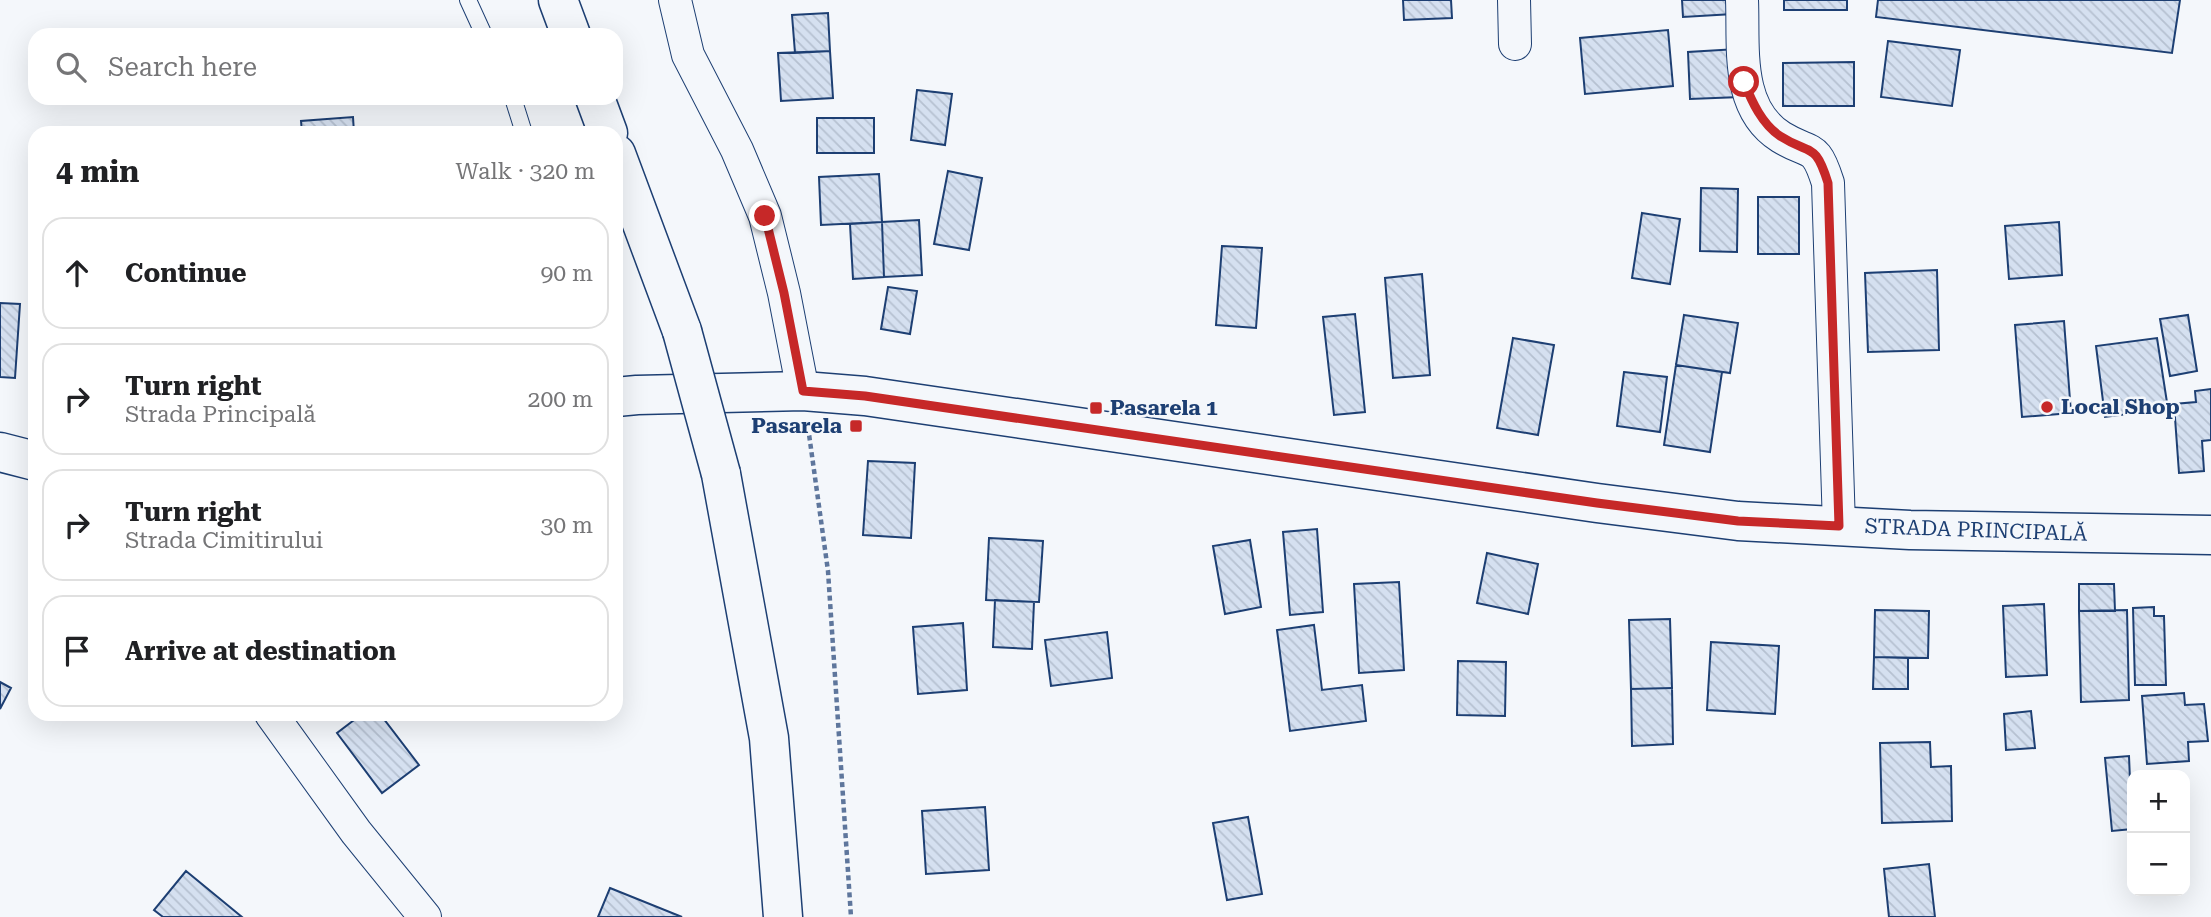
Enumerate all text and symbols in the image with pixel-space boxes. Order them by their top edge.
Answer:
search box [28,28,623,105]
icon: search [52,48,90,86]
text: Search here [108,52,257,82]
route start [1728,66,1759,97]
text: 4 min [56,154,139,189]
text: Walk · 320 m [456,158,595,185]
route end [749,200,780,231]
icon: ahead [58,254,96,292]
text: Continue [125,258,247,288]
text: 90 m [540,260,593,287]
text: Turn right [125,371,261,401]
icon: right [58,380,96,418]
text: 200 m [528,386,593,413]
place label: Local Shop [2061,395,2180,419]
place label: Pasarela 1 [1110,396,1218,420]
marker: Local Shop [2039,399,2055,415]
marker: Pasarela 1 [1088,400,1104,416]
text: Strada Principală [125,401,316,428]
place label: Pasarela [751,414,843,438]
marker: Pasarela [848,418,864,434]
text: Turn right [125,497,261,527]
icon: right [58,506,96,544]
text: 30 m [540,512,593,539]
street label: STRADA PRINCIPALĂ [1864,514,2088,546]
text: Strada Cimitirului [125,527,323,554]
icon: arrive [58,632,96,670]
text: Arrive at destination [125,636,396,666]
map controls [2127,770,2190,896]
button: + [2127,770,2190,833]
button: − [2127,833,2190,896]

